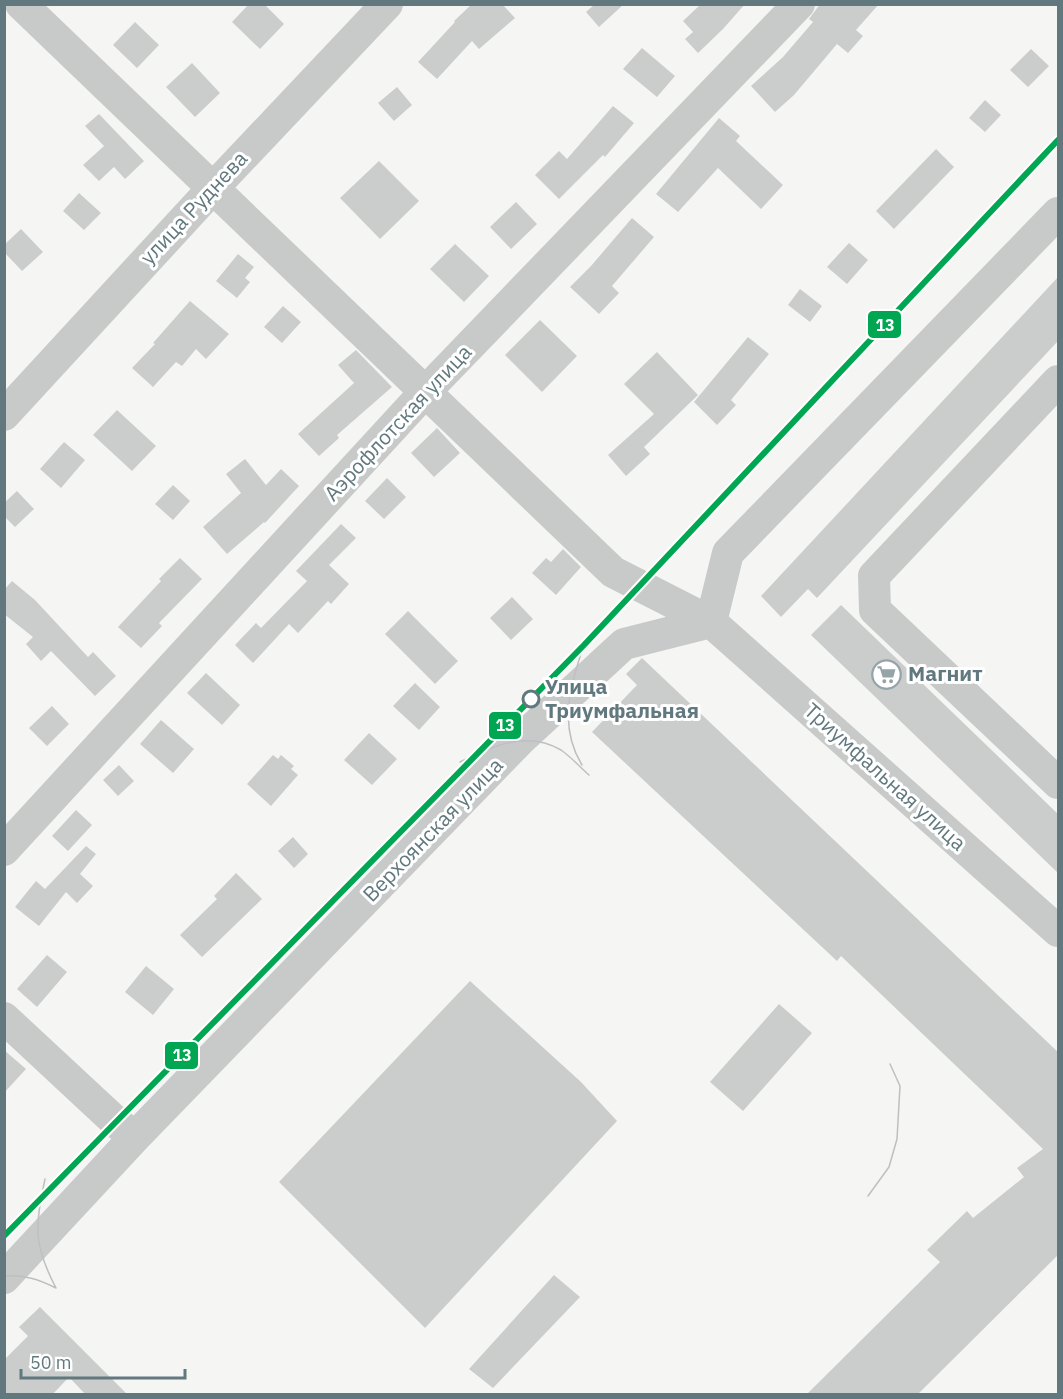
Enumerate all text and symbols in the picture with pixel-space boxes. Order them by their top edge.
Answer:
street label: улица Руднева [133,145,253,270]
line badge: 13 [867,310,902,339]
text: 13 [875,315,895,335]
street label: Аэрофлотская улица [317,338,477,507]
supermarket icon: Магнит [871,658,903,690]
place label: Магнит [908,659,983,687]
place label: Улица Триумфальная [545,672,699,724]
marker: Улица Триумфальная [522,690,540,708]
street label: Триумфальная улица [799,696,973,856]
line badge: 13 [488,711,522,740]
text: 13 [495,715,515,735]
street label: Верхоянская улица [356,751,508,908]
line badge: 13 [164,1041,199,1070]
text: 13 [172,1045,192,1065]
scale bar [21,1342,184,1380]
text: 50 m [30,1351,72,1374]

